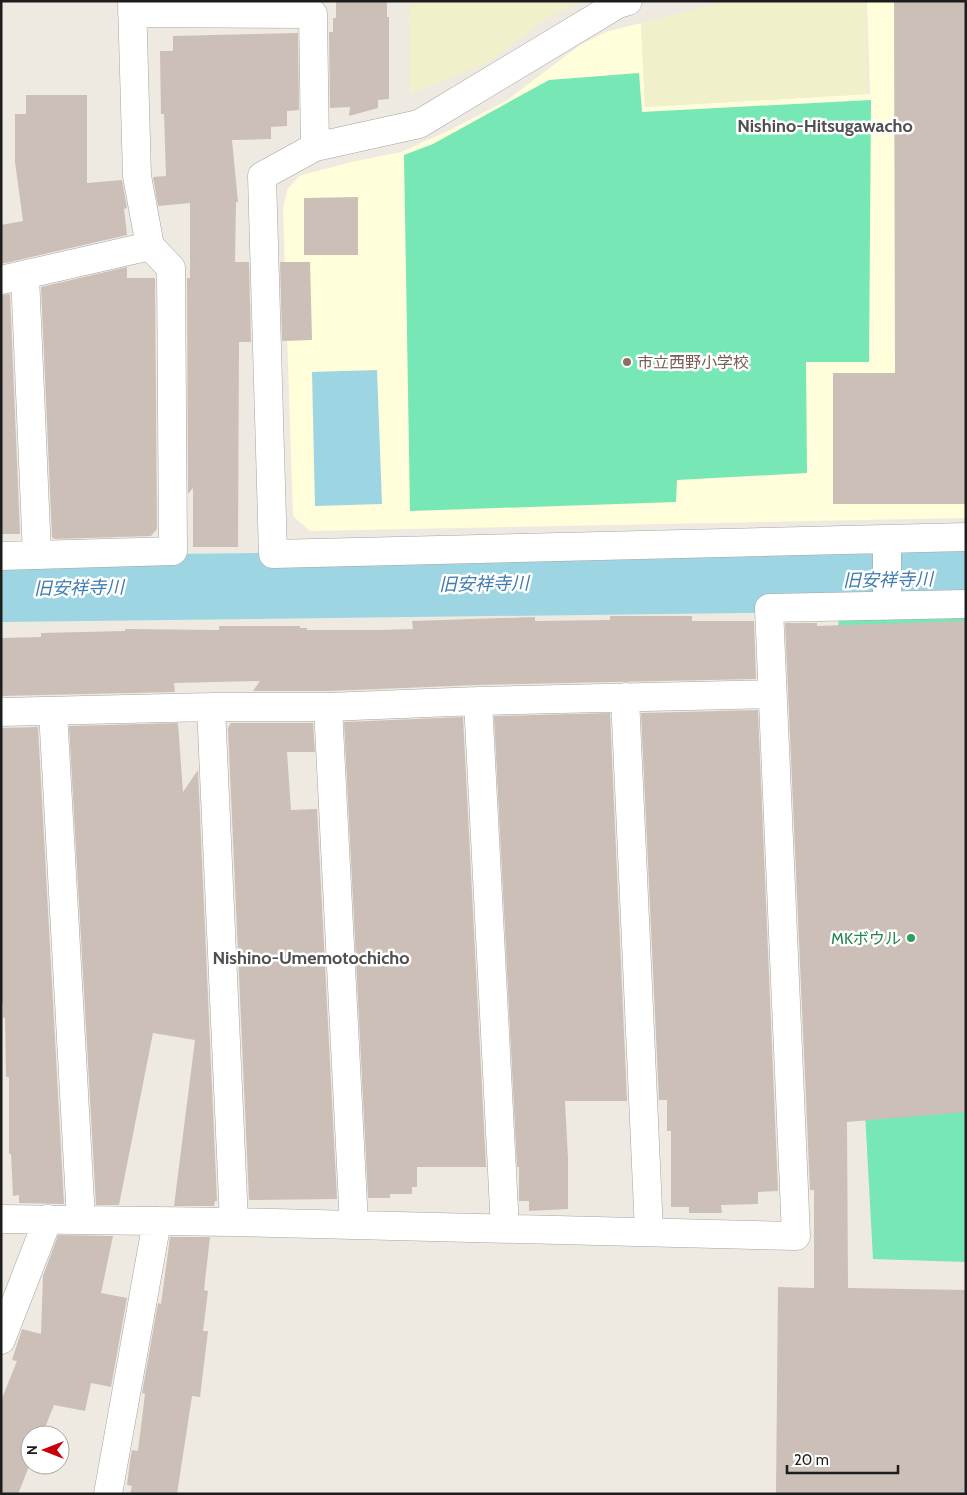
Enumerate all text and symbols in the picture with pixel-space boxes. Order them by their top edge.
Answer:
district label: Nishino-Hitsugawacho [737,115,913,137]
place label: 市立西野小学校 [637,353,749,372]
marker: 市立西野小学校 [621,356,633,368]
water label: 旧安祥寺川 [843,568,935,592]
water label: 旧安祥寺川 [439,572,531,596]
water label: 旧安祥寺川 [34,576,126,600]
place label: MKボウル [831,929,901,948]
marker: MKボウル [905,932,917,944]
district label: Nishino-Umemotochicho [212,947,410,969]
north arrow [20,1425,70,1475]
scale bar [787,1442,898,1474]
text: N [23,1445,41,1455]
text: 20 m [794,1451,829,1469]

